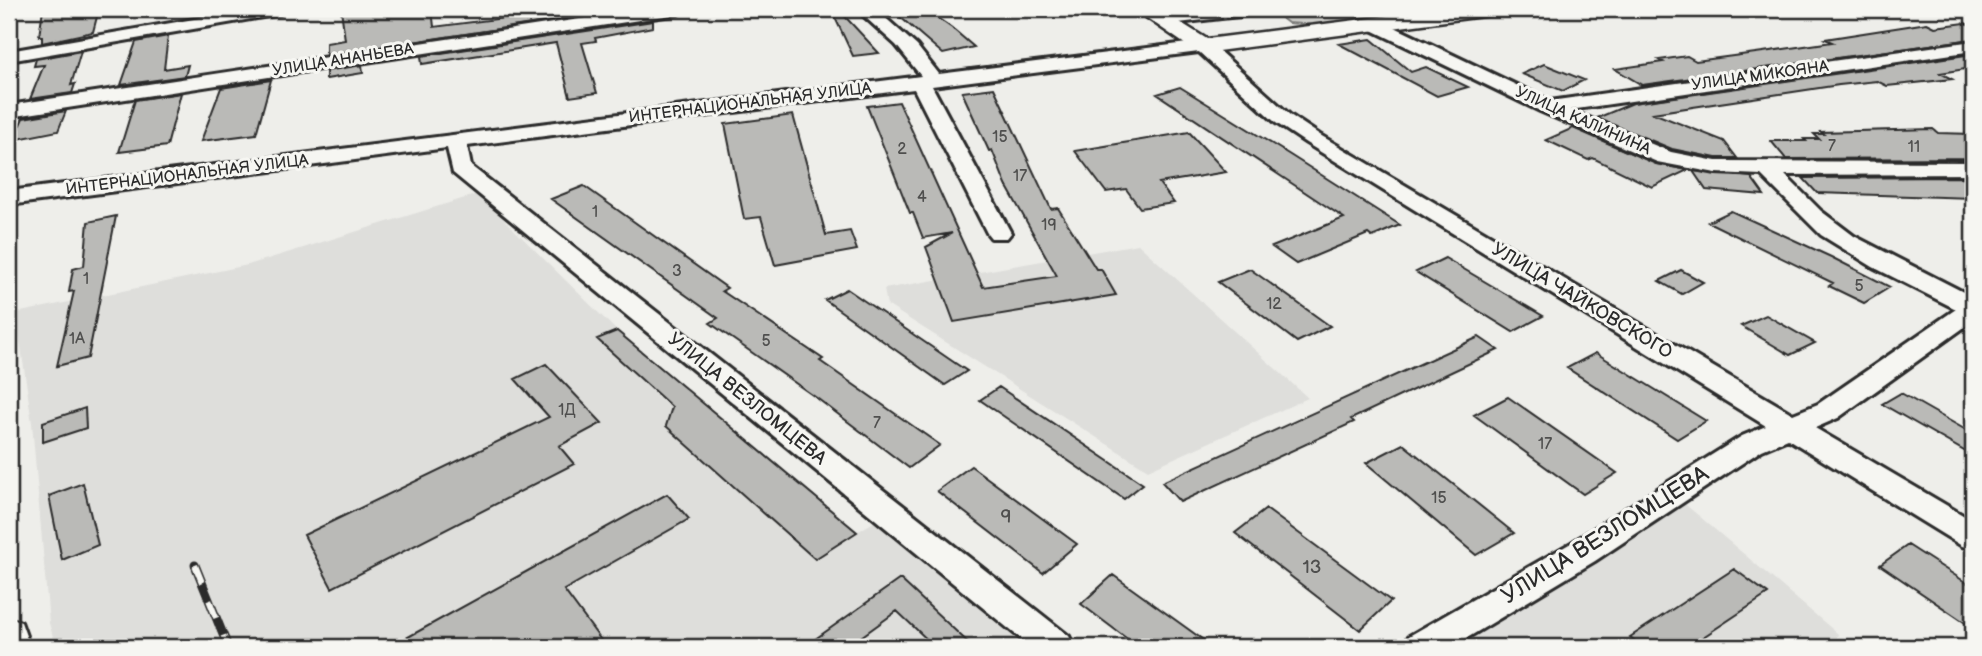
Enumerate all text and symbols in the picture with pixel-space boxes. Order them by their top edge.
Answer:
street label: УЛИЦА АНАНЬЕВА [271,39,415,81]
street label: УЛИЦА МИКОЯНА [1690,57,1830,95]
street label: ИНТЕРНАЦИОНАЛЬНАЯ УЛИЦА [628,79,873,127]
street label: УЛИЦА КАЛИНИНА [1512,83,1654,160]
house number: 15 [992,128,1008,147]
house number: 7 [1828,137,1836,156]
house number: 11 [1908,138,1920,157]
house number: 2 [897,140,907,159]
street label: ИНТЕРНАЦИОНАЛЬНАЯ УЛИЦА [65,151,310,199]
house number: 17 [1013,167,1027,186]
house number: 4 [917,188,927,207]
house number: 1 [592,203,598,222]
house number: 19 [1041,216,1057,235]
street label: УЛИЦА ЧАЙКОВСКОГО [1487,238,1677,364]
house number: 3 [672,262,682,281]
house number: 1 [83,270,89,289]
house number: 5 [1854,277,1864,296]
house number: 12 [1266,295,1282,314]
street label: УЛИЦА ВЕЗЛОМЦЕВА [663,328,831,470]
house number: 1А [69,330,85,349]
house number: 5 [761,332,771,351]
house number: 1Д [558,401,576,420]
house number: 7 [873,414,881,433]
house number: 17 [1538,435,1552,454]
street label: УЛИЦА ВЕЗЛОМЦЕВА [1496,460,1714,610]
house number: 15 [1431,489,1447,508]
house number: 9 [1001,506,1011,529]
house number: 13 [1302,556,1322,579]

